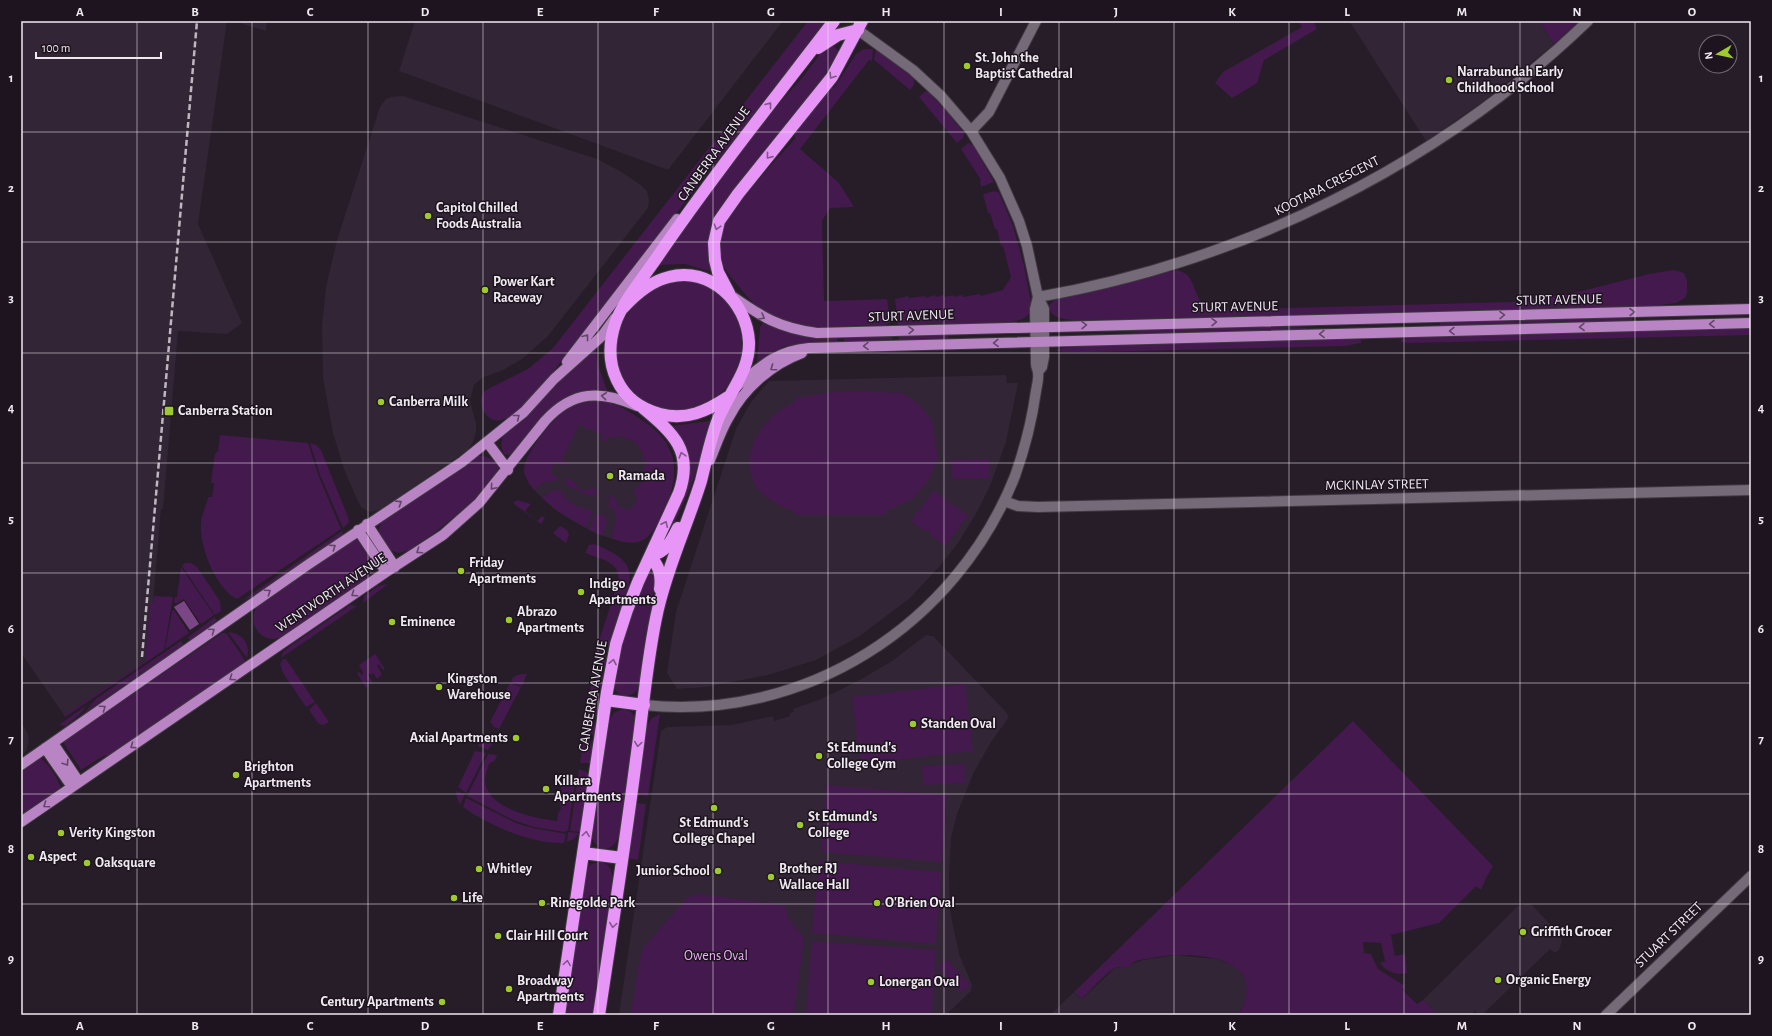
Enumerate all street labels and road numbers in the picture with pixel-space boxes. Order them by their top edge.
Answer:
street label: CANBERRA AVENUE [675,104,753,204]
street label: KOOTARA CRESCENT [1272,153,1382,218]
street label: STURT AVENUE [1516,292,1602,308]
street label: STURT AVENUE [1192,299,1278,315]
street label: STURT AVENUE [868,307,954,324]
street label: MCKINLAY STREET [1325,477,1429,493]
street label: WENTWORTH AVENUE [273,551,389,635]
street label: CANBERRA AVENUE [576,639,610,753]
street label: STUART STREET [1633,899,1705,970]

